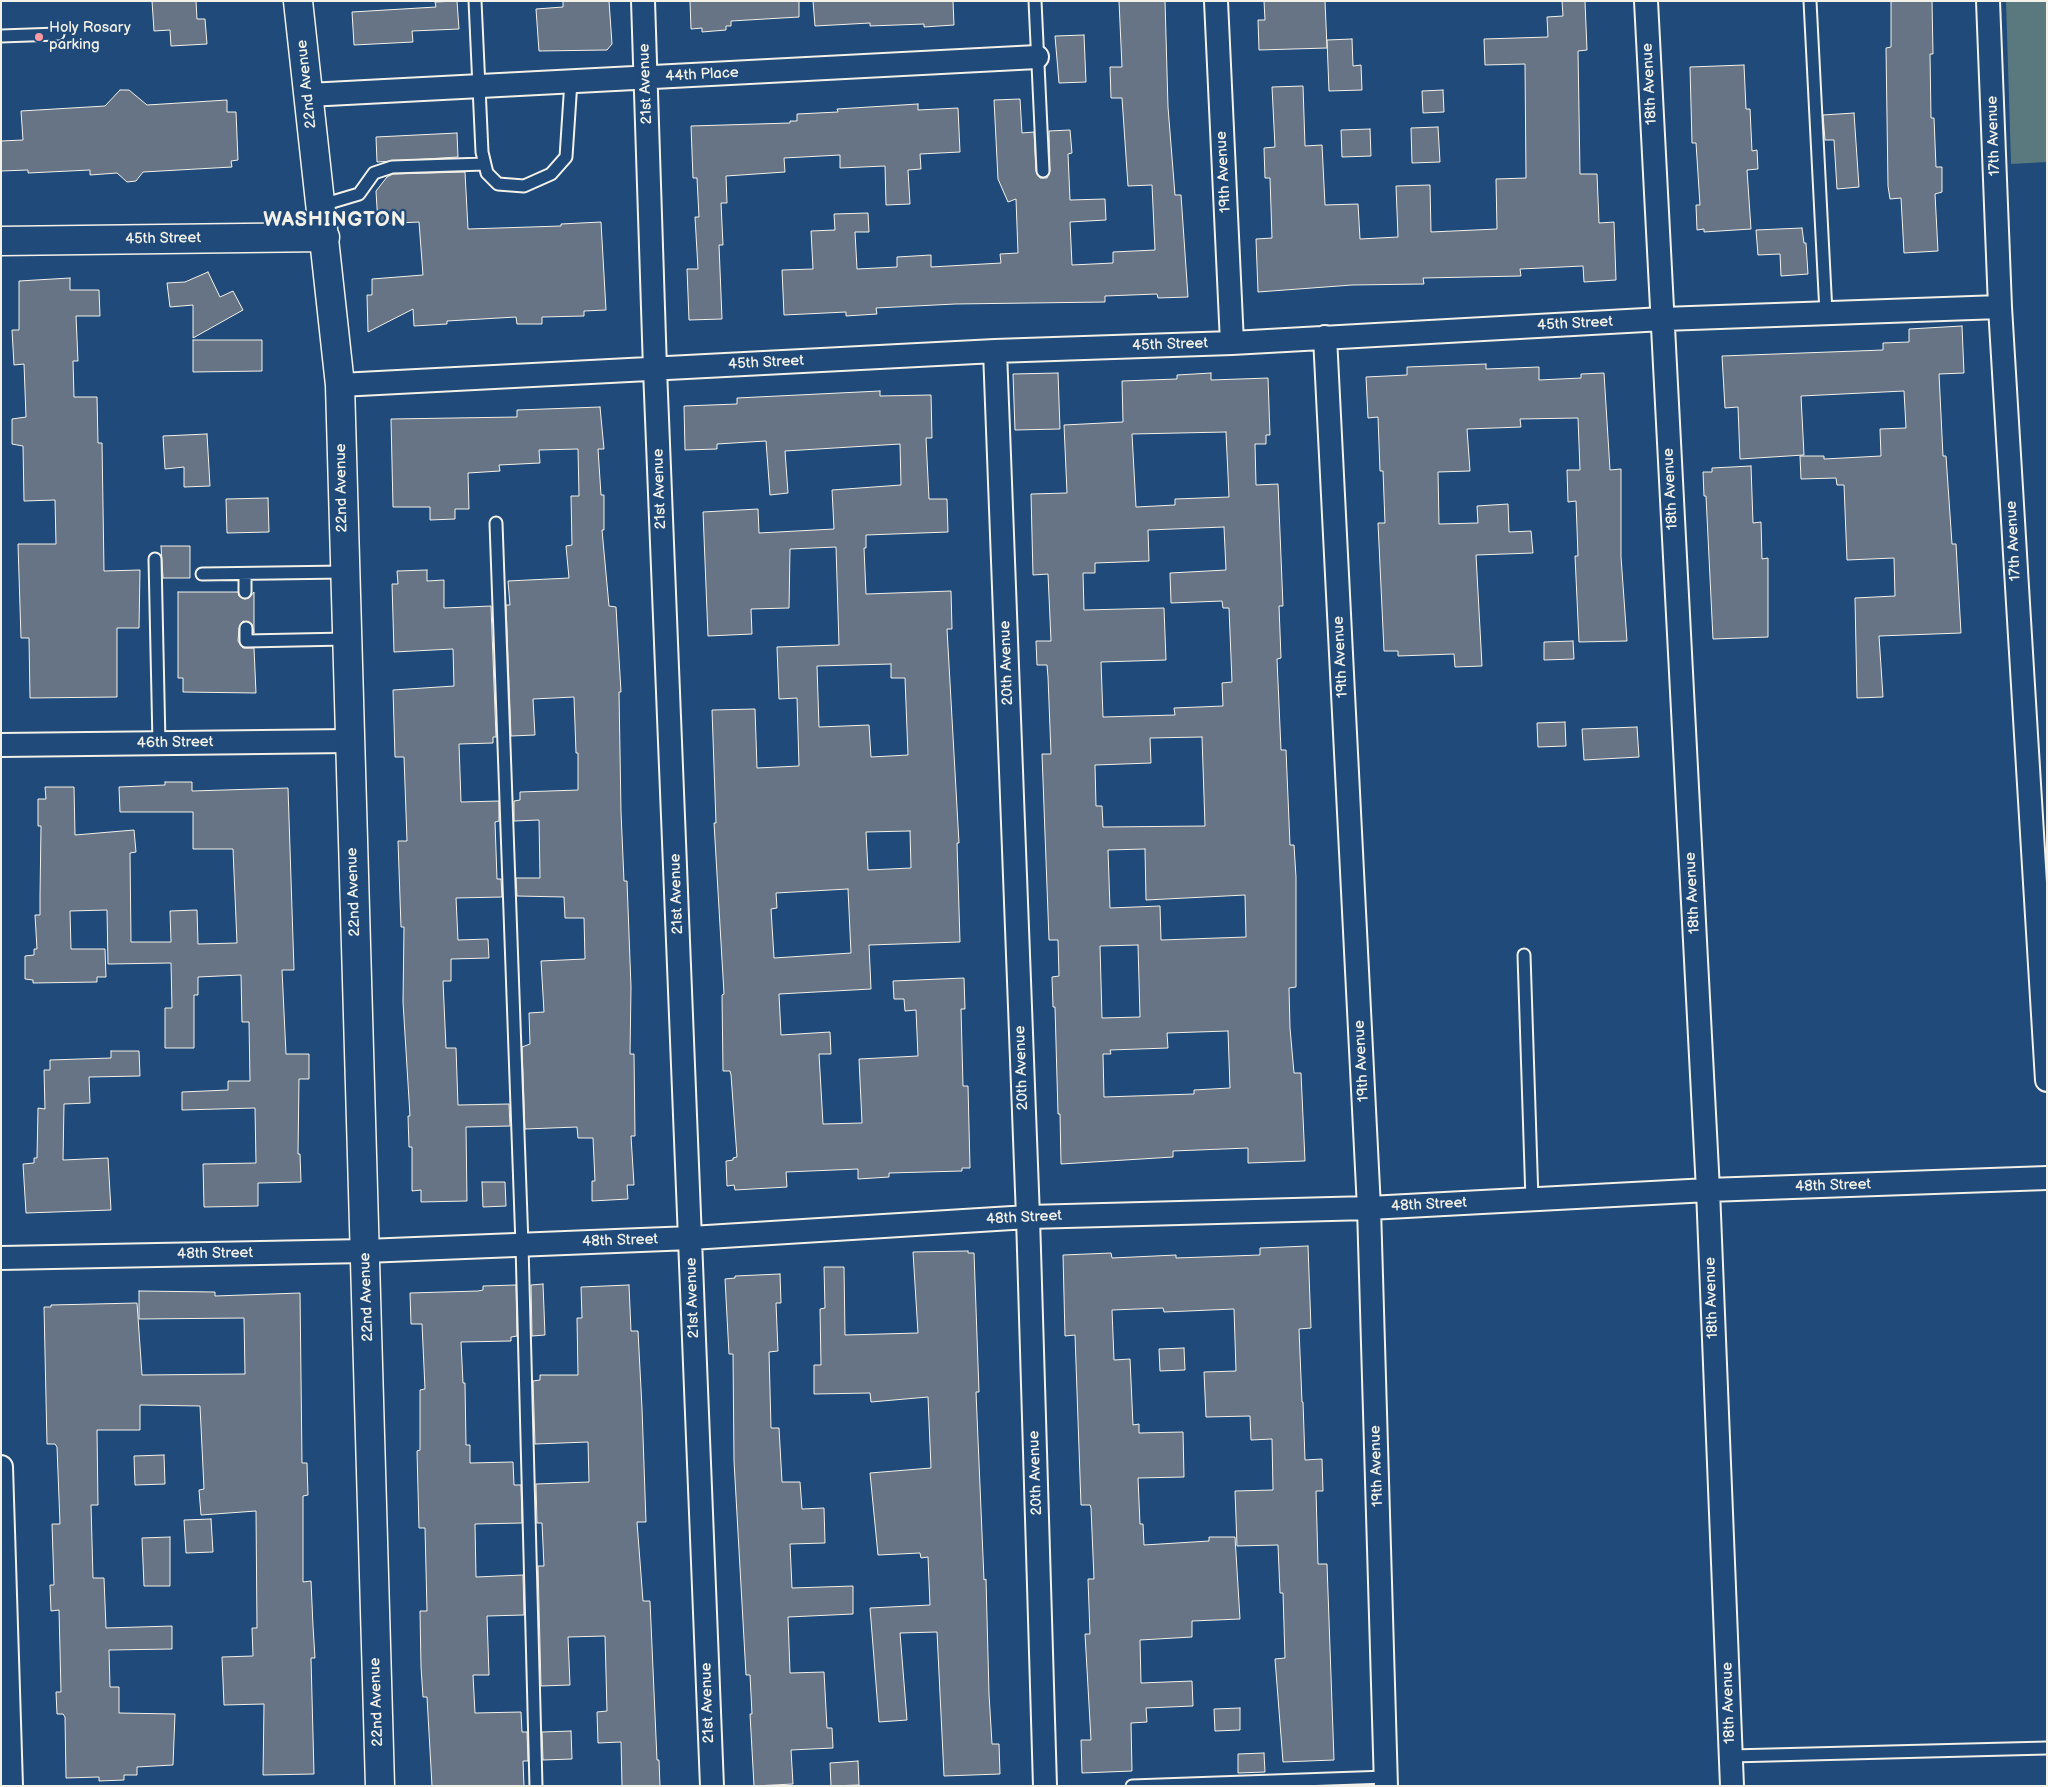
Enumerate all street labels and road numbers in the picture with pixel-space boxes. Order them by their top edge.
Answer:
street label: 22nd Avenue [293,39,321,129]
street label: 21st Avenue [636,43,656,125]
street label: 18th Avenue [1639,43,1661,125]
street label: 44th Place [665,64,739,86]
street label: 17th Avenue [1984,95,2004,177]
street label: 19th Avenue [1213,131,1235,213]
street label: 45th Street [125,229,201,249]
street label: 45th Street [1537,313,1613,335]
street label: 45th Street [1132,335,1208,355]
street label: 45th Street [728,352,804,374]
street label: 22nd Avenue [332,443,352,533]
street label: 21st Avenue [650,448,670,530]
street label: 18th Avenue [1660,448,1682,530]
street label: 17th Avenue [2003,500,2025,582]
street label: 19th Avenue [1330,616,1352,698]
street label: 20th Avenue [997,620,1017,706]
street label: 46th Street [137,733,213,753]
street label: 22nd Avenue [343,847,365,937]
street label: 18th Avenue [1682,852,1704,934]
street label: 21st Avenue [667,853,687,935]
street label: 19th Avenue [1351,1020,1373,1102]
street label: 20th Avenue [1012,1025,1032,1111]
street label: 48th Street [1795,1176,1871,1196]
street label: 48th Street [1391,1194,1467,1216]
street label: 48th Street [986,1207,1062,1229]
street label: 48th Street [582,1231,658,1251]
street label: 48th Street [177,1244,253,1264]
street label: 22nd Avenue [356,1252,378,1342]
street label: 21st Avenue [683,1257,703,1339]
street label: 18th Avenue [1702,1257,1722,1339]
street label: 19th Avenue [1367,1425,1387,1507]
street label: 20th Avenue [1026,1430,1046,1516]
street label: 22nd Avenue [366,1657,388,1747]
street label: 21st Avenue [698,1662,718,1744]
street label: 18th Avenue [1719,1662,1739,1744]

